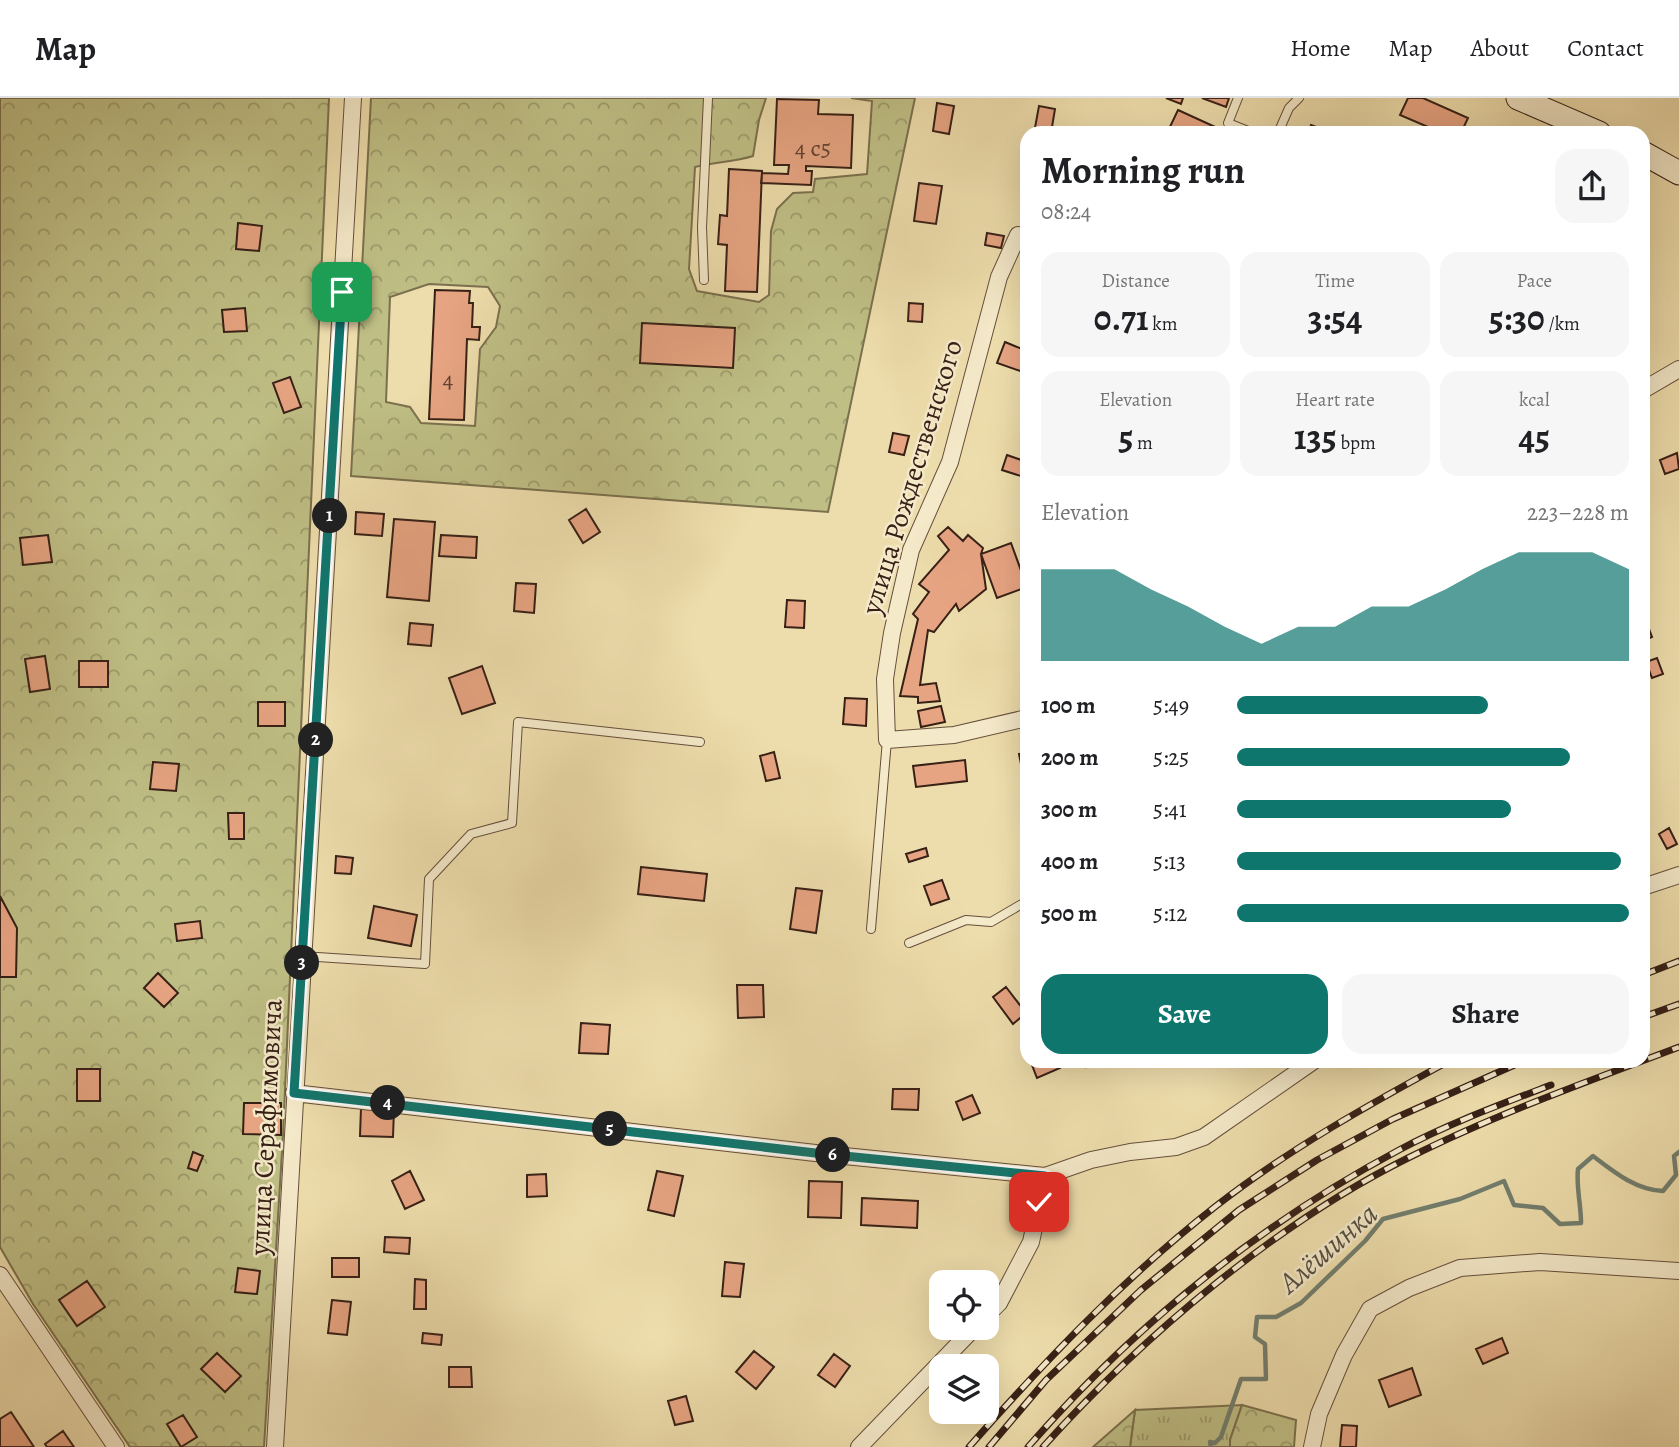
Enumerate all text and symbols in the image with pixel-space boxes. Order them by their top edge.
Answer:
text: Map [35,26,96,71]
text: Home [1290,32,1351,64]
text: Map [1389,32,1433,64]
text: About [1471,32,1529,64]
text: Contact [1567,32,1644,64]
house number: 4 с5 [795,132,831,164]
text: Morning run [1041,144,1245,196]
button: share [1555,149,1629,223]
text: 08:24 [1041,196,1091,227]
pin [312,262,372,322]
text: Distance [1102,268,1170,294]
text: Time [1315,268,1355,294]
text: Pace [1517,268,1552,294]
icon: arrive [323,273,361,311]
text: 0.71 [1094,294,1149,342]
text: 3:54 [1308,294,1362,342]
text: 5:30 [1489,294,1545,342]
text: km [1149,311,1178,337]
text: /km [1545,311,1580,337]
street label: улица Рождественского [852,335,972,620]
house number: 4 [443,363,454,395]
text: Elevation [1099,387,1172,413]
text: Heart rate [1295,387,1375,413]
text: kcal [1519,387,1550,413]
text: 5 [1118,413,1133,461]
text: 135 [1294,413,1337,461]
text: 45 [1519,413,1550,461]
text: m [1133,430,1153,456]
text: bpm [1337,430,1376,456]
text: Elevation [1041,497,1129,528]
text: 223–228 m [1527,497,1629,528]
pin: 1 [312,498,348,534]
text: 1 [326,502,333,528]
text: 100 m [1041,690,1096,721]
text: 5:49 [1153,690,1189,721]
pin: 2 [298,722,334,758]
text: 2 [311,726,320,752]
text: 200 m [1041,742,1099,773]
text: 5:25 [1153,742,1189,773]
text: 300 m [1041,794,1097,825]
text: 5:41 [1153,794,1187,825]
text: 400 m [1041,846,1098,877]
text: 5:13 [1153,846,1186,877]
text: 500 m [1041,898,1097,929]
text: 5:12 [1153,898,1187,929]
pin: 3 [284,946,320,980]
text: 3 [297,949,306,975]
button: Save [1041,974,1328,1054]
button: Share [1342,974,1629,1054]
street label: улица Серафимовича [240,998,292,1257]
pin: 4 [370,1086,406,1121]
text: 4 [383,1089,392,1115]
pin: 5 [592,1112,628,1146]
text: 5 [605,1115,614,1141]
pin: 6 [816,1138,850,1172]
text: 6 [828,1141,837,1167]
pin [1009,1172,1069,1232]
icon: check [1020,1183,1058,1221]
water label: Алёшинка [1268,1194,1386,1303]
map controls [929,1270,999,1424]
button: locate [929,1270,999,1340]
button: layers [929,1354,999,1424]

